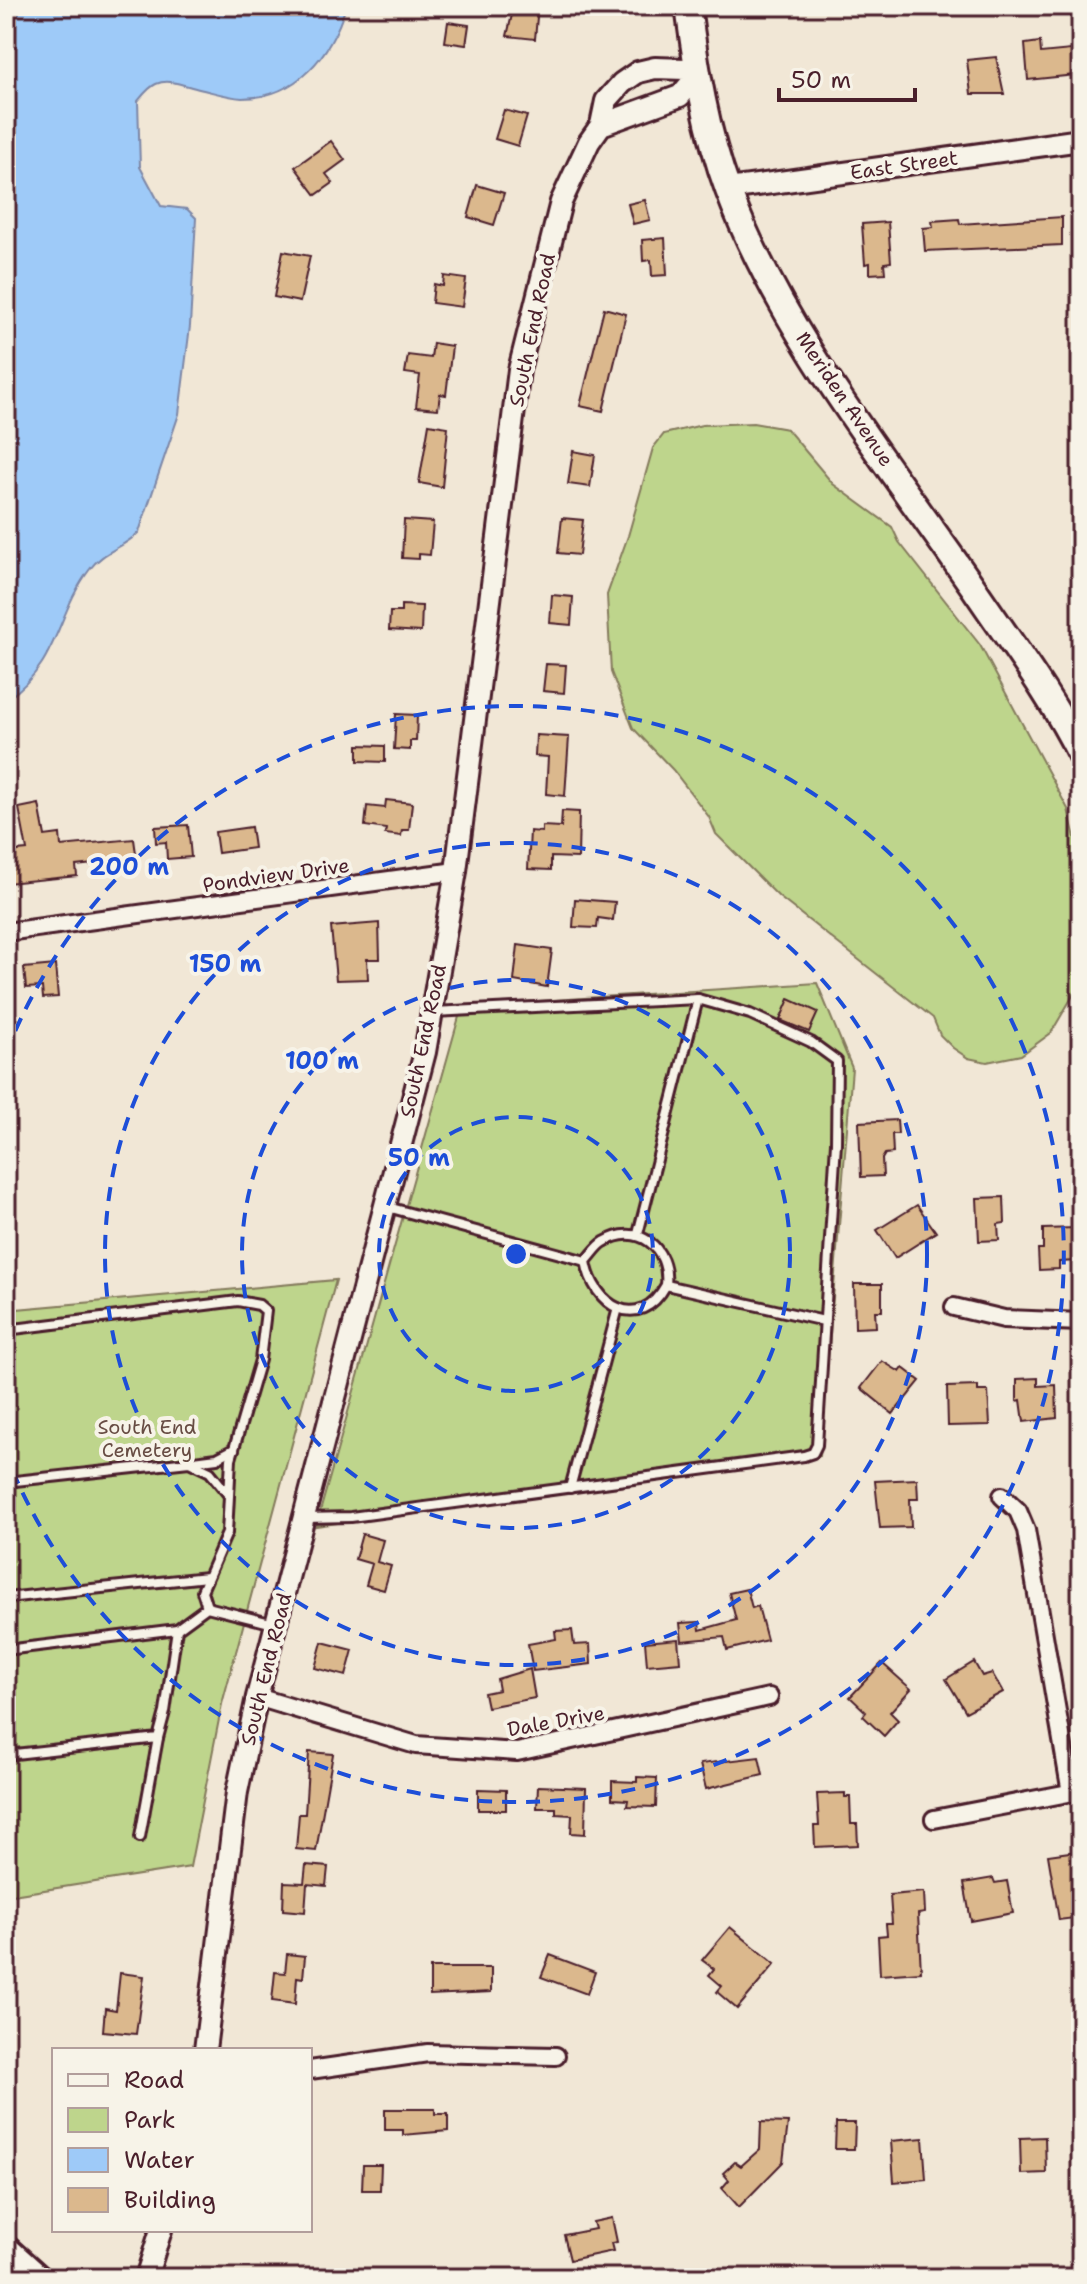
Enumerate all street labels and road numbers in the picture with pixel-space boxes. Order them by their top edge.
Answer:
street label: East Street [849,145,959,185]
street label: South End Road [503,251,561,409]
street label: Meriden Avenue [790,326,900,472]
street label: Pondview Drive [201,852,351,898]
street label: South End Road [394,962,452,1120]
street label: South End Road [235,1590,298,1748]
street label: Dale Drive [505,1700,607,1742]

